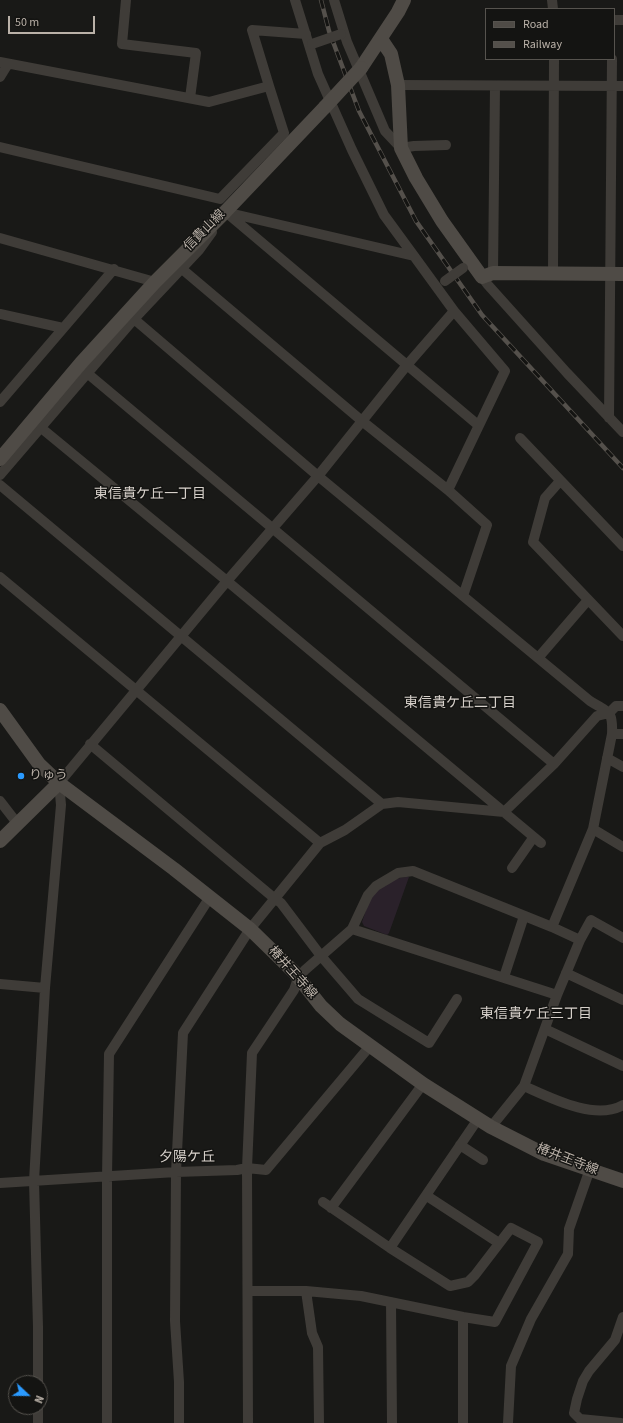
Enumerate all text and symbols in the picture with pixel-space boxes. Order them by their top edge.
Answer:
scale bar [10,8,97,34]
legend [485,8,615,60]
text: 50 m [15,14,39,31]
text: Road [523,16,549,33]
text: Railway [523,36,562,53]
street label: 信貴山線 [181,207,229,255]
district label: 東信貴ケ丘一丁目 [94,487,206,503]
district label: 東信貴ケ丘二丁目 [404,696,516,712]
place label: りゅう [29,768,68,784]
marker: りゅう [16,771,26,781]
street label: 椿井王寺線 [264,944,320,1002]
district label: 東信貴ケ丘三丁目 [480,1007,592,1023]
street label: 椿井王寺線 [534,1141,600,1179]
district label: 夕陽ケ丘 [159,1150,215,1166]
north arrow [8,1375,48,1415]
text: N [30,1393,47,1406]

